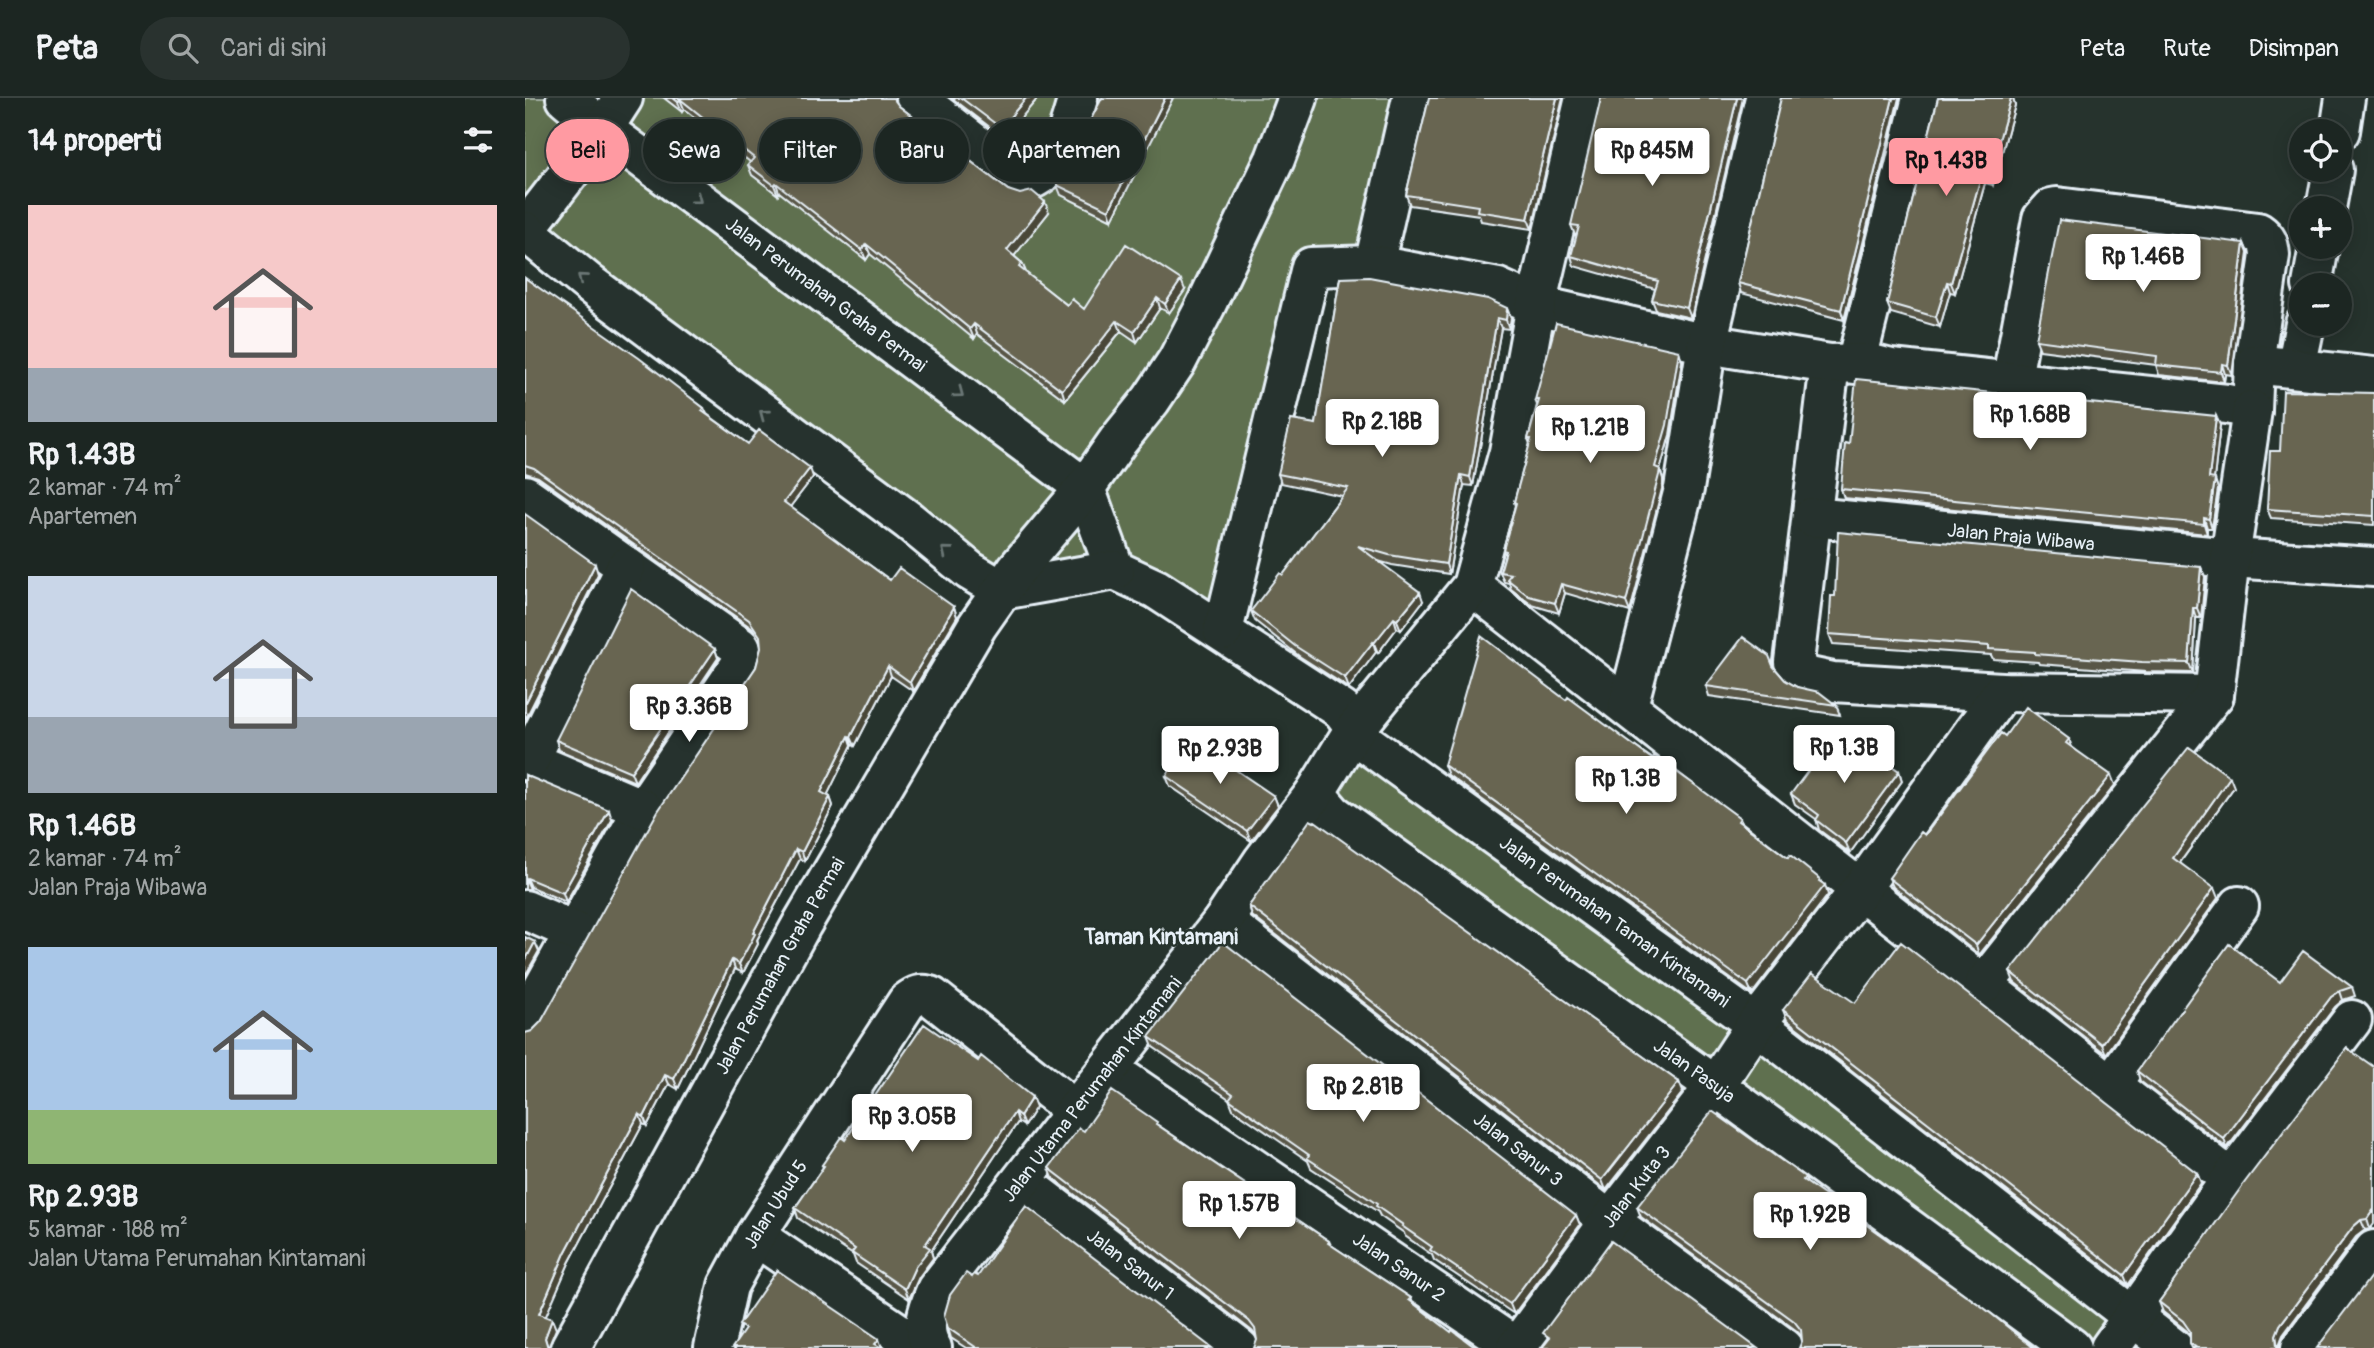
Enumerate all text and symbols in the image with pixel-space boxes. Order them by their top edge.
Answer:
search box [140,17,630,80]
text: Peta [35,28,98,69]
icon: search [164,29,202,67]
text: Cari di sini [220,32,326,64]
text: Peta [2079,34,2125,63]
text: Rute [2163,34,2211,63]
text: Disimpan [2249,34,2339,63]
chip: Beli [546,119,629,182]
chip: Sewa [643,119,745,182]
chip: Filter [759,119,861,182]
chip: Baru [875,119,969,182]
chip: Apartemen [983,119,1145,182]
map controls [2289,119,2352,336]
button: locate [2289,119,2352,182]
icon: filters [459,121,497,159]
text: 14 properti [28,122,161,159]
pin: Rp 845M [1587,129,1717,188]
text: Rp 845M [1610,136,1694,165]
pin: Rp 1.43B [1874,139,2018,198]
text: Rp 1.43B [1905,146,1987,175]
one-way arrow [690,191,702,203]
button: + [2289,196,2352,259]
street label: Jalan Perumahan Graha Permai [720,212,931,378]
pin: Rp 1.46B [2071,234,2215,294]
text: Rp 1.46B [2102,242,2184,271]
icon: home [200,250,326,376]
button: − [2289,273,2352,336]
one-way arrow [577,274,590,286]
one-way arrow [951,385,963,398]
pin: Rp 1.68B [1958,392,2102,452]
pin: Rp 2.18B [1310,400,1454,459]
text: Rp 1.68B [1989,400,2071,429]
pin: Rp 1.21B [1518,406,1662,465]
text: Rp 2.18B [1342,407,1422,436]
one-way arrow [759,410,772,422]
text: Rp 1.21B [1551,413,1629,442]
text: Rp 1.43B [28,436,135,473]
text: 2 kamar · 74 m² [28,473,182,502]
text: Apartemen [28,502,137,531]
street label: Jalan Praja Wibawa [1946,518,2096,557]
one-way arrow [941,547,954,559]
icon: home [200,621,326,747]
pin: Rp 3.36B [617,684,761,744]
text: Rp 3.36B [646,692,732,721]
pin: Rp 2.93B [1148,726,1292,786]
pin: Rp 1.3B [1779,726,1909,785]
text: Rp 1.3B [1809,733,1879,762]
text: Rp 2.93B [1178,734,1262,763]
pin: Rp 1.3B [1561,756,1691,816]
text: Rp 1.3B [1591,764,1661,793]
text: Rp 1.46B [28,807,136,844]
street label: Jalan Perumahan Taman Kintamani [1495,831,1735,1013]
text: 2 kamar · 74 m² [28,844,182,873]
street label: Jalan Perumahan Graha Permai [710,853,850,1079]
text: Jalan Praja Wibawa [28,873,207,902]
district label: Taman Kintamani [1083,924,1238,951]
street label: Jalan Utama Perumahan Kintamani [997,972,1187,1207]
icon: home [200,992,326,1118]
street label: Jalan Pasuja [1648,1034,1740,1109]
pin: Rp 2.81B [1291,1065,1435,1124]
text: Rp 2.81B [1323,1072,1403,1101]
pin: Rp 3.05B [840,1094,984,1154]
text: Rp 3.05B [868,1102,956,1131]
street label: Jalan Sanur 3 [1468,1107,1567,1192]
street label: Jalan Kuta 3 [1597,1141,1676,1233]
street label: Jalan Ubud 5 [738,1156,813,1253]
text: Rp 2.93B [28,1178,139,1215]
pin: Rp 1.57B [1167,1182,1311,1241]
text: Rp 1.57B [1199,1189,1279,1218]
pin: Rp 1.92B [1738,1192,1882,1252]
text: Rp 1.92B [1770,1200,1850,1229]
text: 5 kamar · 188 m² [28,1215,188,1244]
street label: Jalan Sanur 1 [1082,1224,1178,1306]
street label: Jalan Sanur 2 [1348,1227,1450,1307]
text: Jalan Utama Perumahan Kintamani [28,1244,366,1273]

